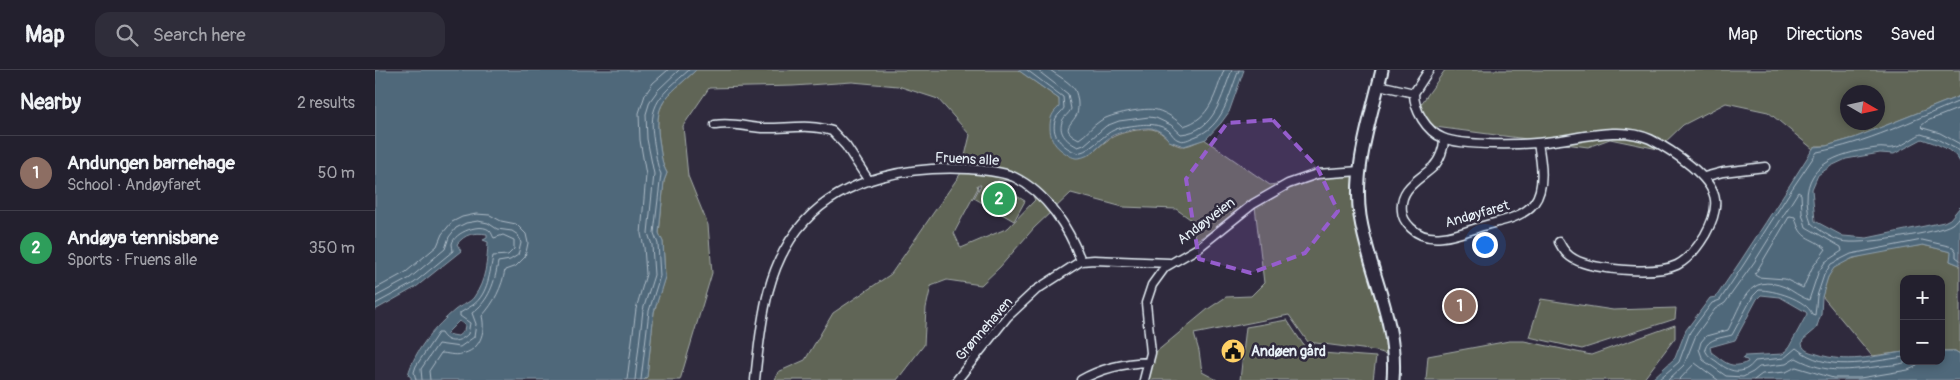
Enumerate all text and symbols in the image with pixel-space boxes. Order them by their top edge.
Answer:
search box [95,12,445,57]
text: Map [25,20,65,49]
icon: search [113,21,141,49]
text: Search here [153,23,246,47]
text: Map [1728,23,1758,46]
text: Directions [1786,23,1862,46]
text: Saved [1890,23,1935,46]
north arrow [1840,85,1885,130]
text: Nearby [20,89,81,116]
text: 2 results [297,93,355,113]
street label: Fruens alle [935,149,1000,169]
text: Andungen barnehage [67,151,235,175]
text: 1 [33,163,39,183]
text: 50 m [318,163,355,183]
text: School · Andøyfaret [67,175,201,195]
pin: 2 [983,180,1015,218]
street label: Andøyveien [1174,194,1238,248]
street label: Andøyfaret [1443,197,1512,231]
text: Andøya tennisbane [67,226,218,250]
your location [1472,232,1498,258]
text: 2 [32,238,40,258]
text: 350 m [309,238,355,258]
text: Sports · Fruens alle [67,250,197,270]
map controls [1900,275,1945,365]
button: + [1900,275,1945,320]
pin: 1 [1444,287,1476,325]
street label: Grønnehaven [952,294,1016,364]
button: − [1900,320,1945,365]
public building icon: Andøen gård [1220,338,1246,364]
place label: Andøen gård [1251,343,1326,360]

